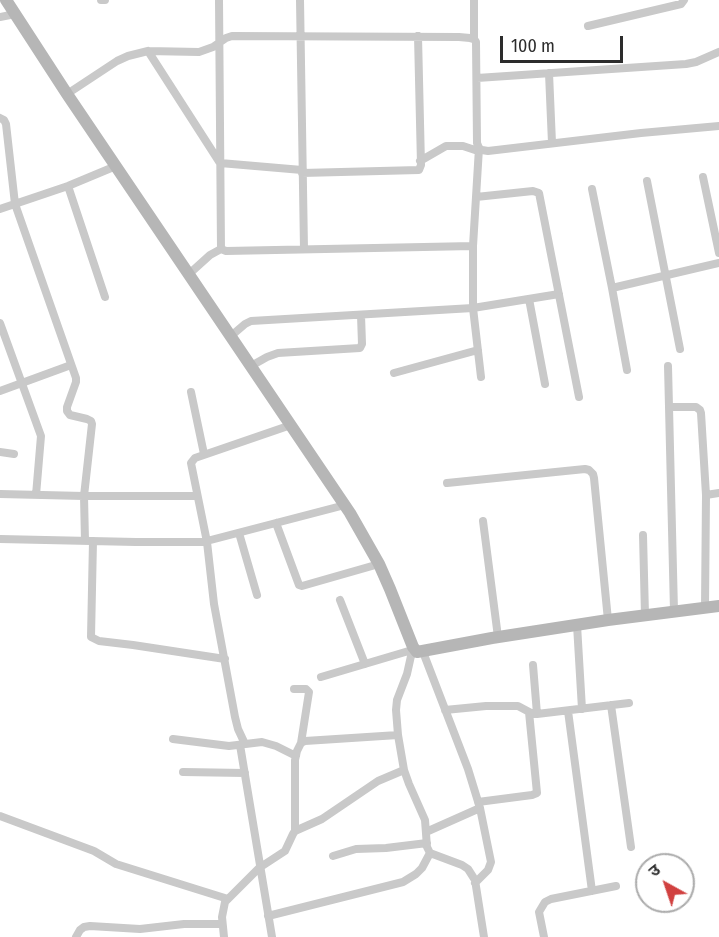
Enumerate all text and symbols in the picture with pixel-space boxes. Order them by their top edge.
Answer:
scale bar [503,24,626,62]
text: 100 m [511,35,555,57]
north arrow [635,853,695,913]
text: उ [645,860,664,881]

